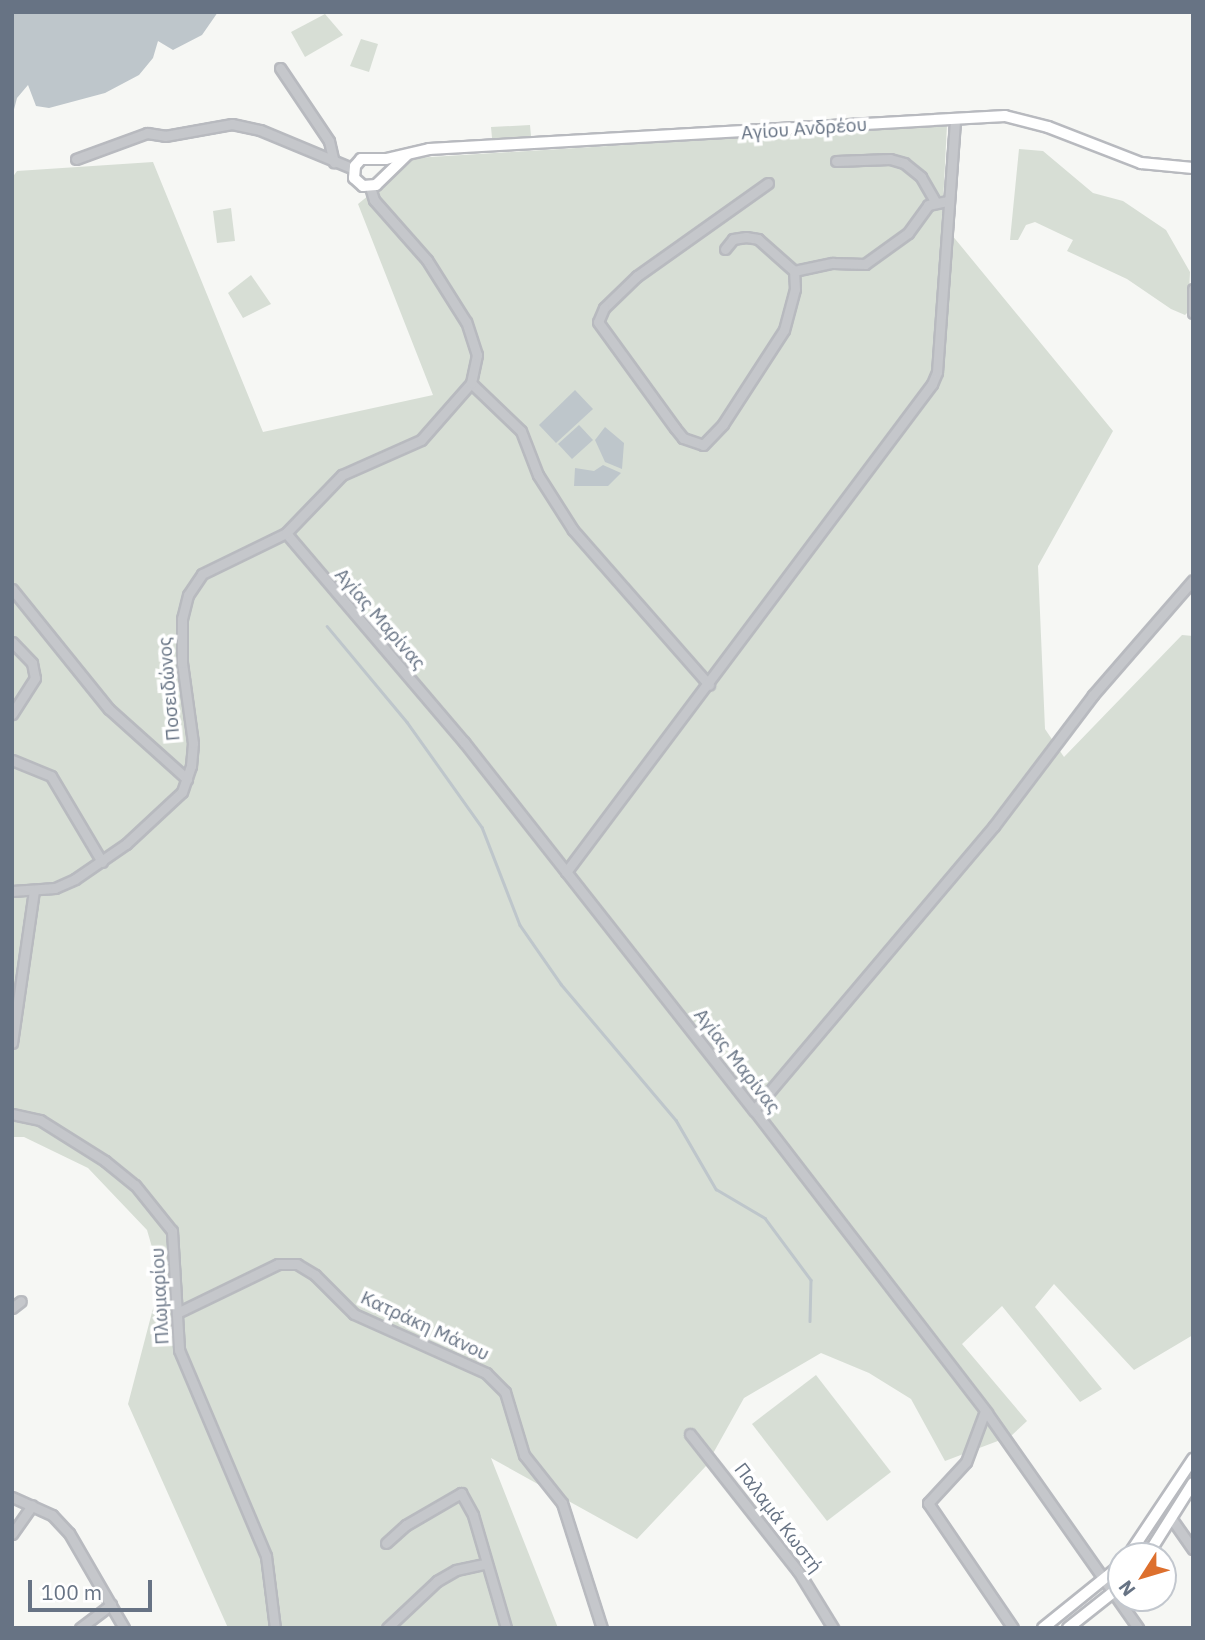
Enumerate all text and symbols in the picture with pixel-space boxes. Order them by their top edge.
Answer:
street label: Αγίου Ανδρέου [740,113,868,145]
street label: Αγίας Μαρίνας [330,564,430,674]
street label: Ποσειδώνος [153,636,185,742]
street label: Αγίας Μαρίνας [689,1004,785,1118]
street label: Πλωμαρίου [146,1247,174,1345]
street label: Κατράκη Μάνου [357,1286,493,1366]
street label: Παλαμά Κωστή [729,1459,827,1577]
north arrow [1107,1542,1177,1612]
scale bar [32,1566,156,1610]
text: N [1113,1576,1141,1601]
text: 100 m [41,1578,102,1606]

